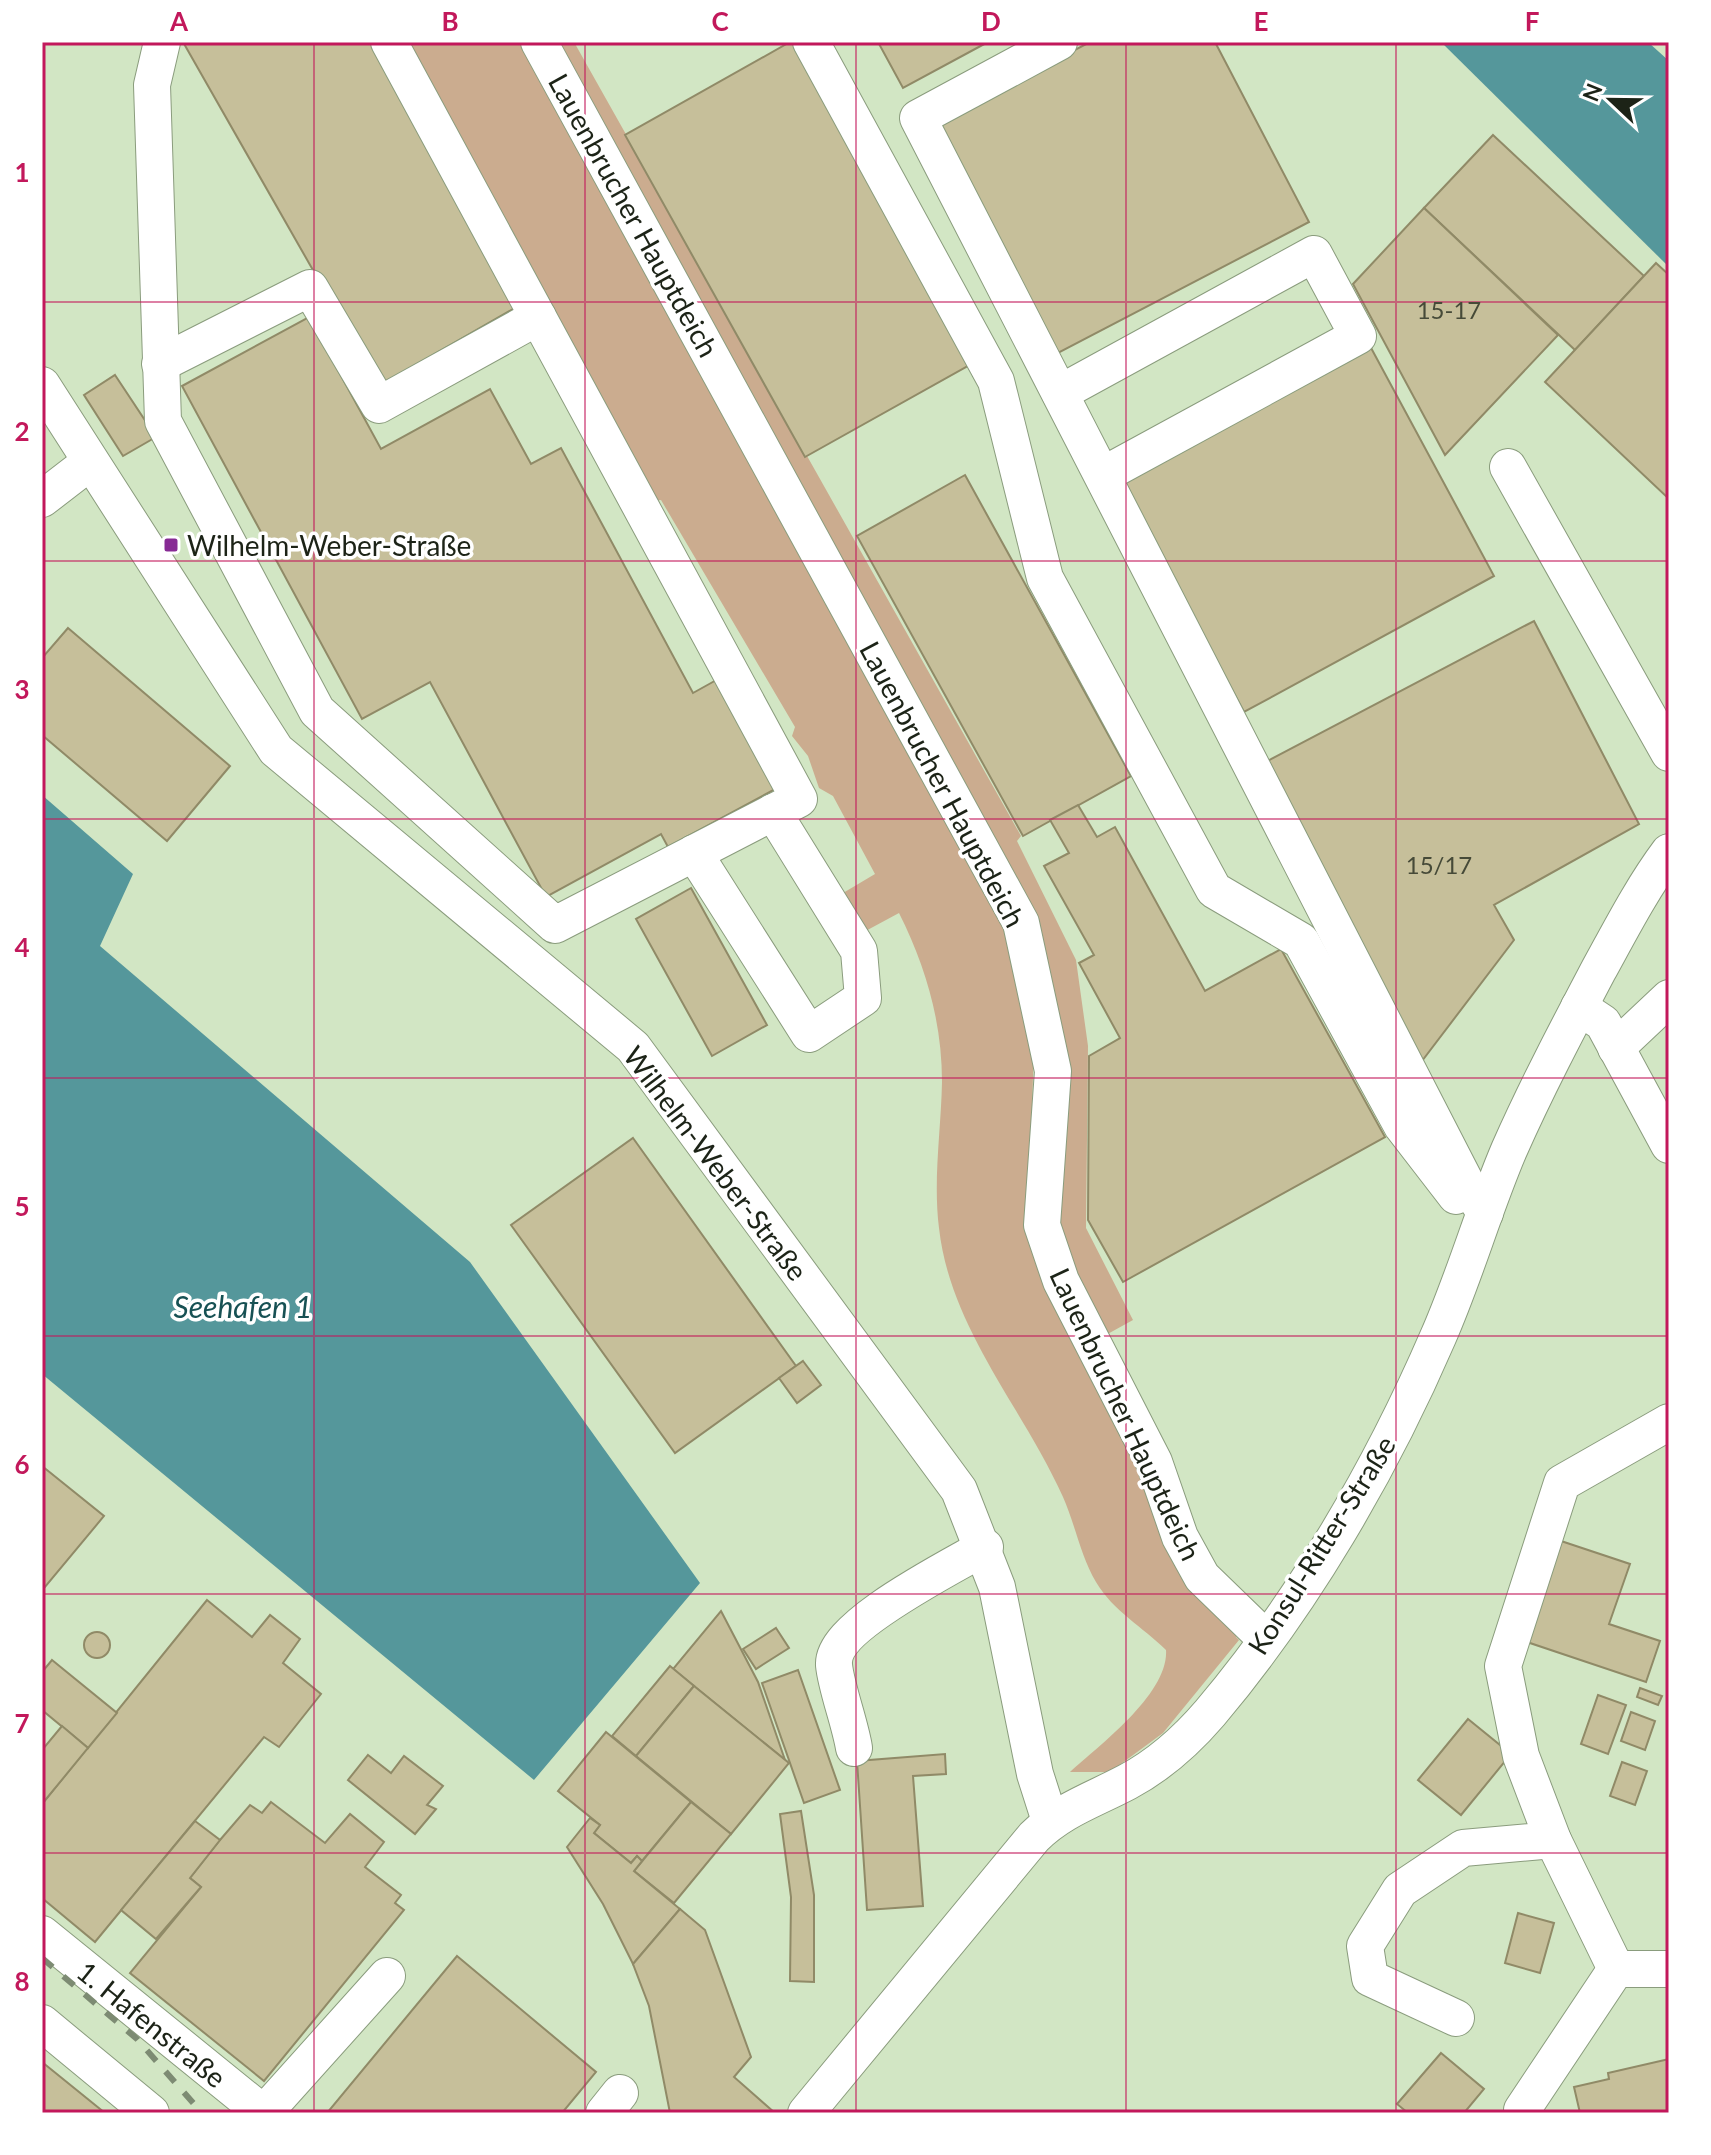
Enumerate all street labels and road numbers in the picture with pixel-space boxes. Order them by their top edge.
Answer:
street label: Lauenbrucher Hauptdeich [542,67,726,363]
street label: Lauenbrucher Hauptdeich [853,635,1033,933]
street label: Wilhelm-Weber-Straße [617,1039,815,1287]
street label: Lauenbrucher Hauptdeich [1043,1262,1209,1566]
street label: Konsul-Ritter-Straße [1240,1429,1402,1661]
street label: 1. Hafenstraße [71,1954,233,2094]

